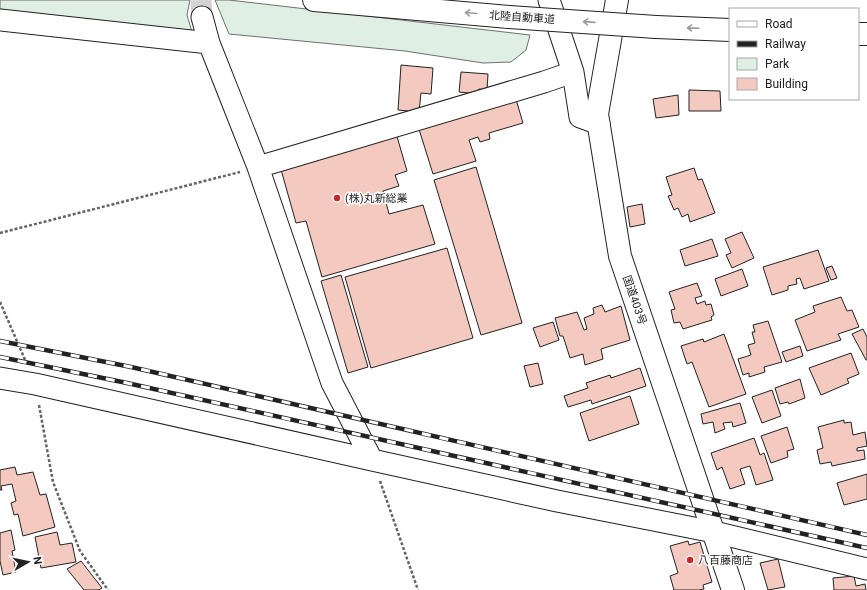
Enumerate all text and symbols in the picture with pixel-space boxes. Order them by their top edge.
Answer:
legend [729,8,859,100]
street label: 北陸自動車道 [489,9,555,26]
one-way arrow [464,10,477,17]
text: Road [765,17,793,31]
one-way arrow [583,19,596,26]
one-way arrow [687,25,700,32]
text: Railway [765,37,806,51]
text: Park [765,57,790,71]
text: Building [765,77,808,91]
place label: (株)丸新総業 [345,192,408,205]
marker: (株)丸新総業 [332,193,342,203]
street label: 国道403号 [620,274,649,327]
north arrow [8,542,48,582]
place label: 八百藤商店 [698,554,753,567]
marker: 八百藤商店 [685,555,695,565]
text: N [30,556,44,566]

